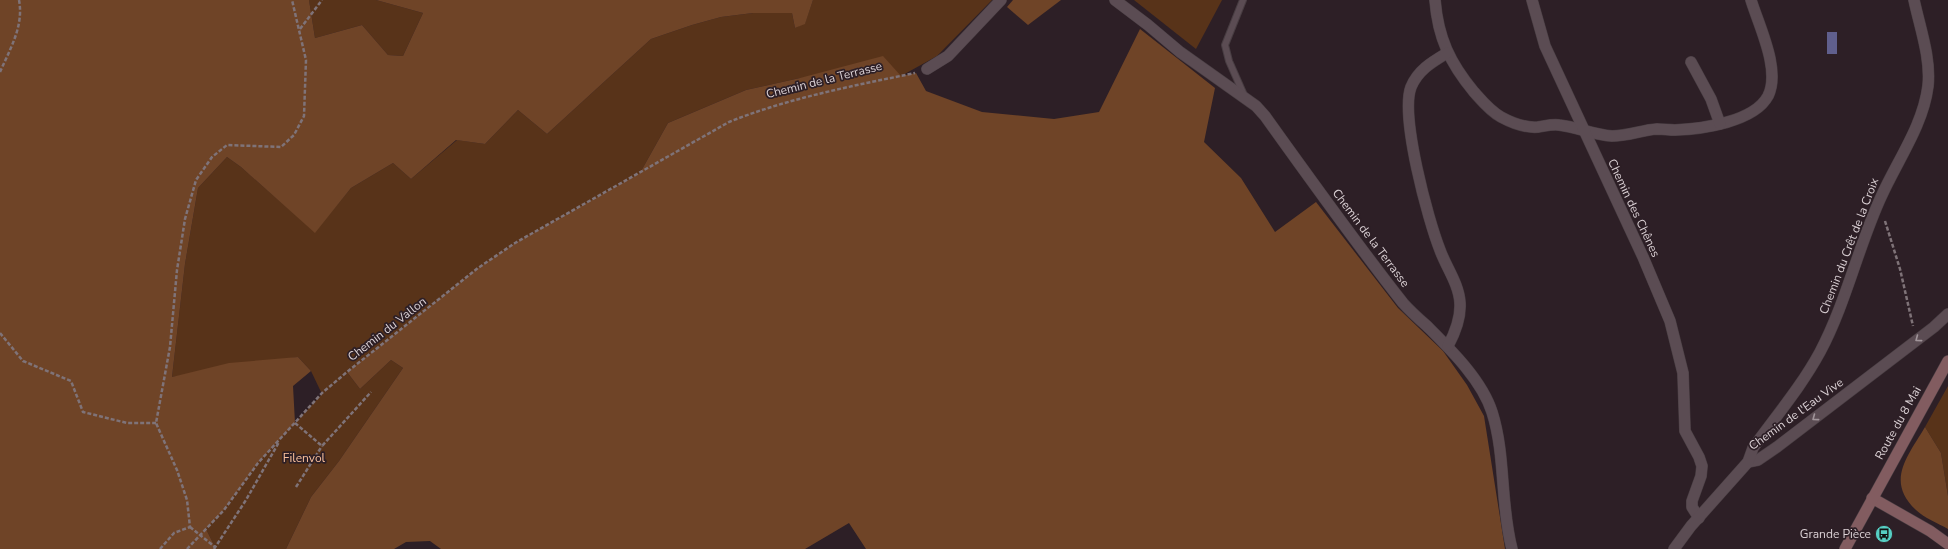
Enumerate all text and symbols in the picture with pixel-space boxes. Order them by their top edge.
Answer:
street label: Chemin de la Terrasse [764,58,884,102]
street label: Chemin des Chênes [1604,156,1664,260]
street label: Chemin du Crêt de la Croix [1816,175,1883,316]
street label: Chemin de la Terrasse [1329,186,1413,290]
street label: Chemin du Vallon [344,293,430,365]
one-way arrow [1915,334,1922,342]
street label: Chemin de l'Eau Vive [1746,374,1846,454]
street label: Route du 8 Mai [1871,384,1925,462]
one-way arrow [1812,413,1819,420]
park label: Filenvol [283,450,326,466]
bus stop icon: Grande Pièce [1874,524,1894,544]
place label: Grande Pièce [1800,526,1871,542]

